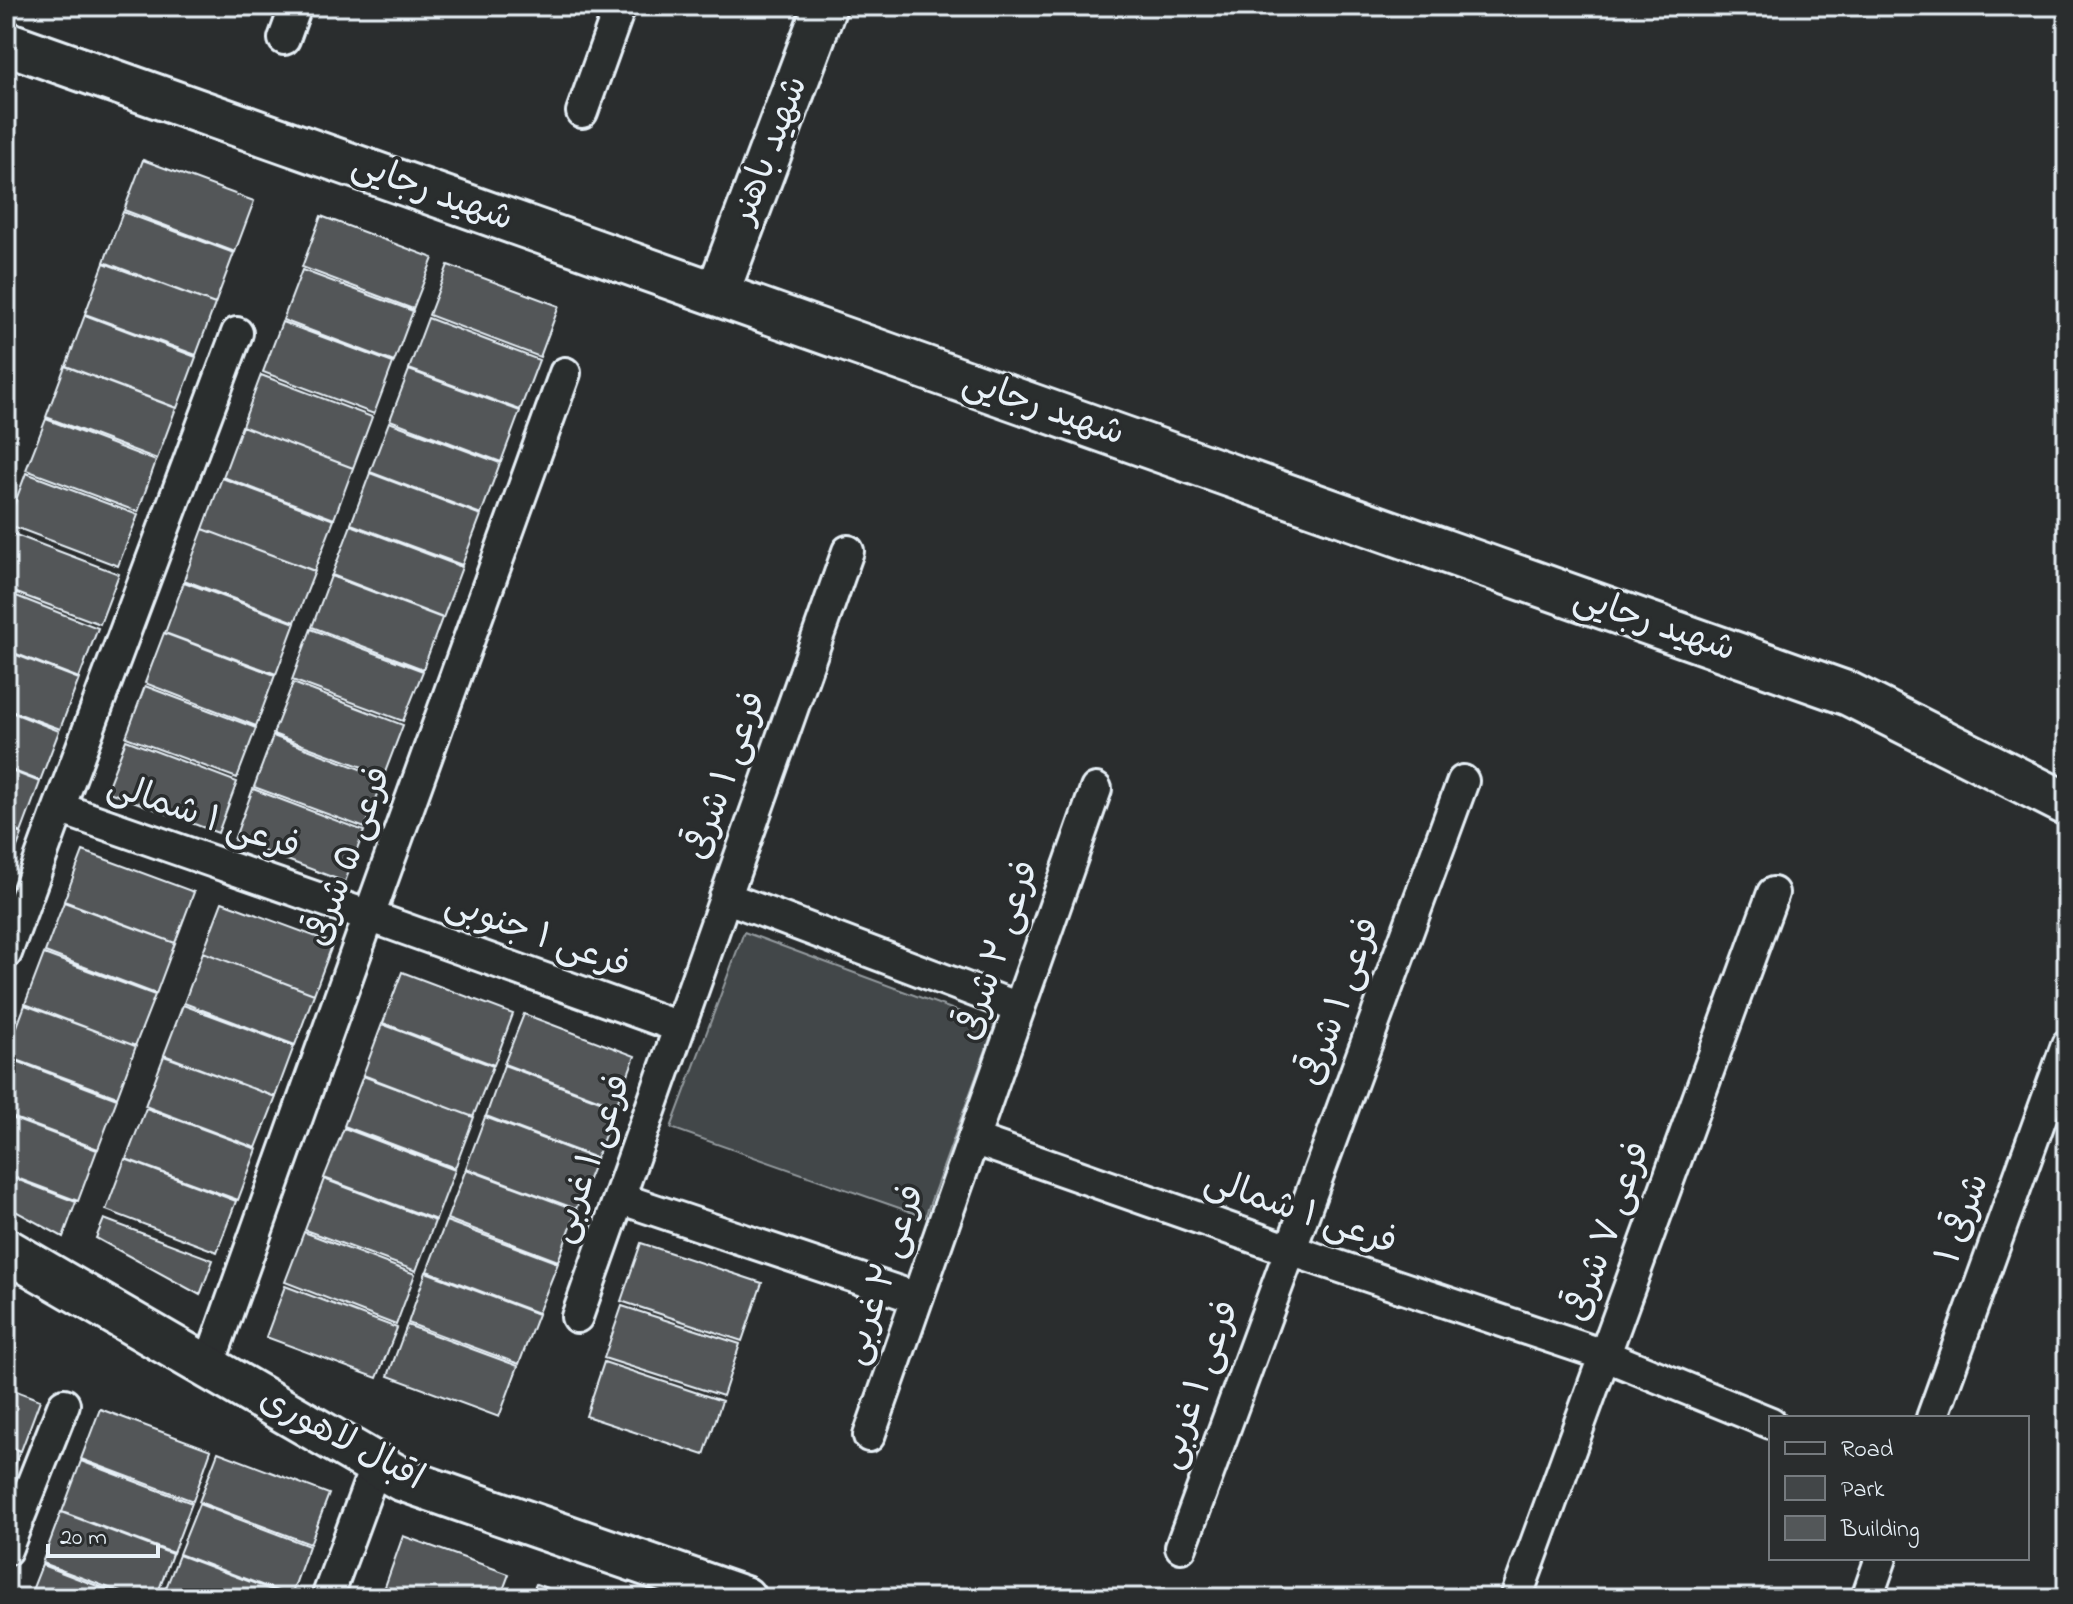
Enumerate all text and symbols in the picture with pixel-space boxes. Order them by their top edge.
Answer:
street label: شهید باهنر [718,68,823,234]
street label: شهید رجایی [344,139,520,247]
street label: شهید رجایی [955,357,1131,461]
street label: شهید رجایی [1566,573,1742,677]
street label: فرعی ۱ شرقی [672,684,782,868]
street label: فرعی ۱ شمالی [100,760,306,876]
street label: فرعی ۵ شرقی [293,760,407,954]
street label: فرعی ۲ شرقی [943,854,1055,1048]
street label: فرعی ۱ جنوبی [437,878,637,994]
street label: فرعی ۱ شرقی [1286,910,1396,1094]
street label: فرعی ۱ غربی [537,1067,647,1251]
street label: فرعی ۷ شرقی [1552,1134,1666,1330]
street label: فرعی ۱ شمالی [1197,1155,1403,1271]
street label: ۱ شرقی [1923,1166,2005,1272]
street label: فرعی ۲ غربی [829,1178,941,1372]
street label: فرعی ۱ غربی [1145,1293,1255,1477]
street label: اقبال لاهوری [249,1374,433,1506]
legend [1769,1416,2029,1560]
text: Road [1841,1433,1894,1468]
text: Park [1841,1473,1885,1508]
scale bar [48,1508,158,1558]
text: Building [1840,1513,1920,1548]
text: 20 m [60,1521,107,1556]

